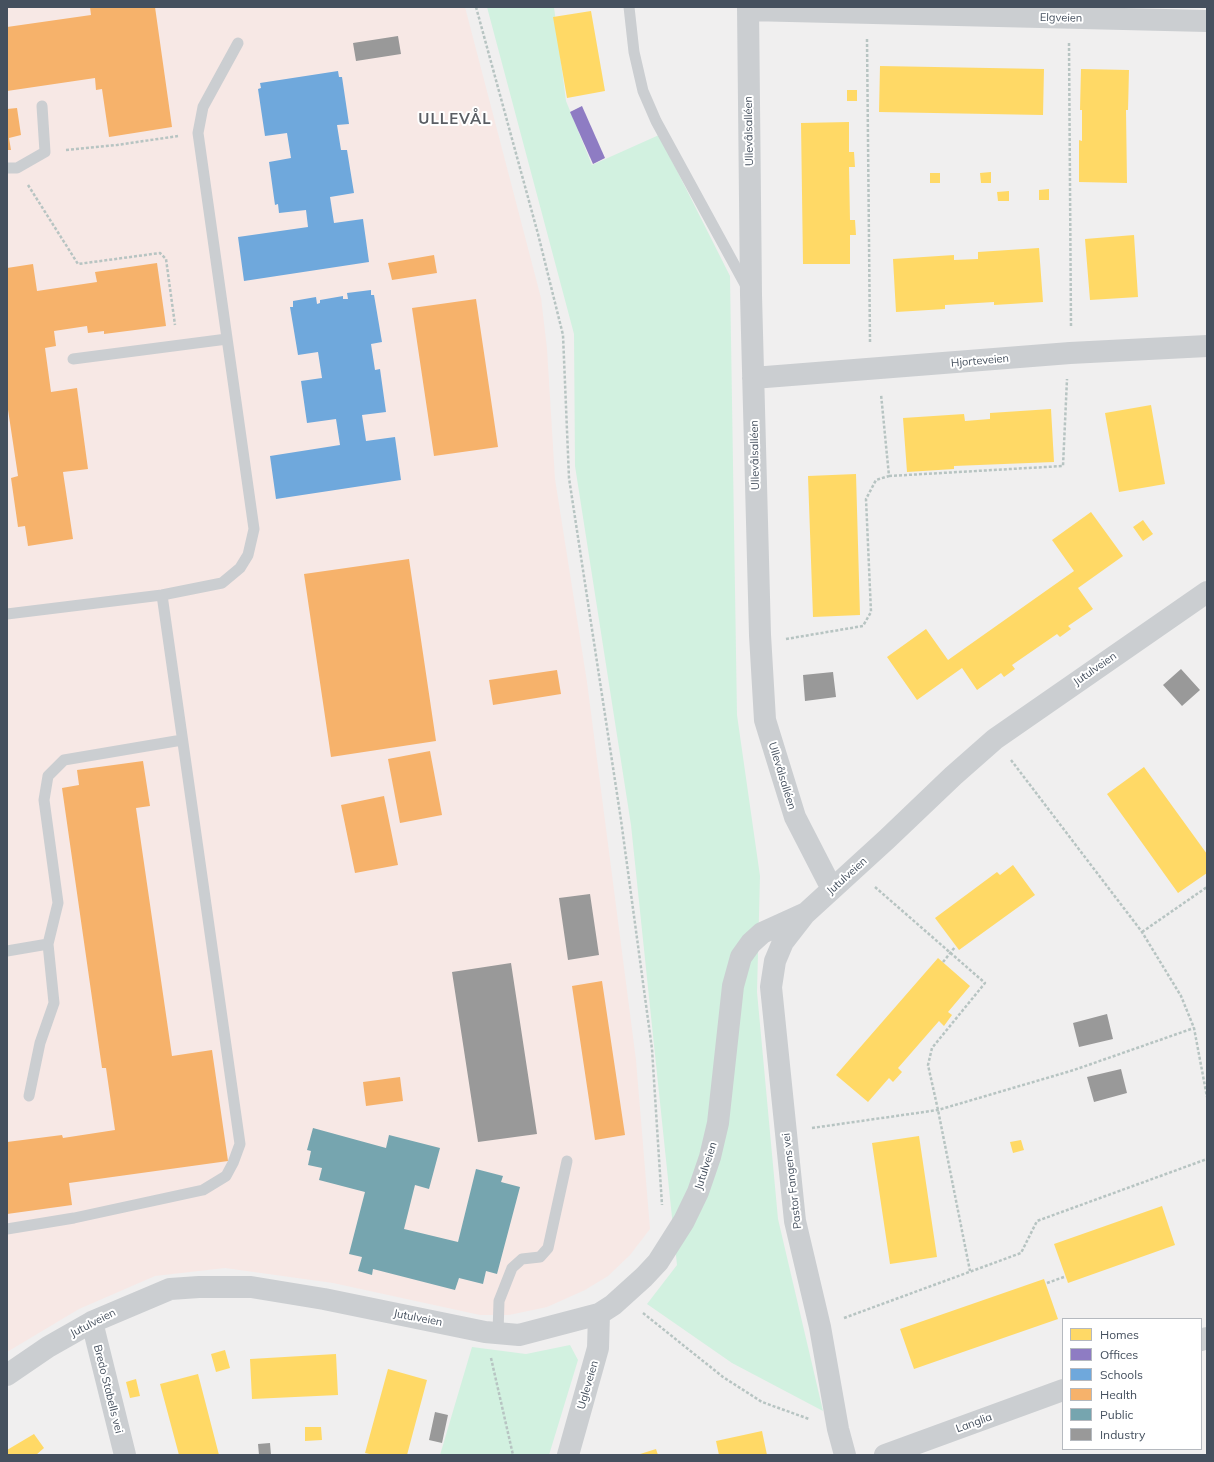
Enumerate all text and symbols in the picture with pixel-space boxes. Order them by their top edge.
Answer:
street label: Elgveien [1040,11,1082,25]
street label: Ullevålsalléen [742,96,756,166]
district label: ULLEVÅL [418,110,492,128]
street label: Hjorteveien [950,352,1010,370]
street label: Ullevålsalléen [748,420,762,490]
street label: Jutulveien [1071,649,1119,689]
street label: Ullevålsalléen [765,741,799,811]
street label: Jutulveien [824,855,870,897]
street label: Pastor Fangens vei [780,1132,804,1230]
street label: Jutulveien [692,1140,720,1192]
street label: Jutulveien [68,1306,118,1340]
street label: Jutulveien [392,1307,444,1329]
legend [1062,1318,1202,1450]
text: Homes [1100,1327,1139,1342]
street label: Bredo Stabells vei [91,1343,125,1435]
text: Offices [1100,1347,1138,1362]
street label: Ugleveien [575,1359,601,1411]
text: Schools [1100,1367,1143,1382]
text: Health [1100,1387,1137,1402]
text: Public [1100,1407,1134,1422]
street label: Langlia [954,1410,994,1436]
text: Industry [1100,1427,1145,1442]

